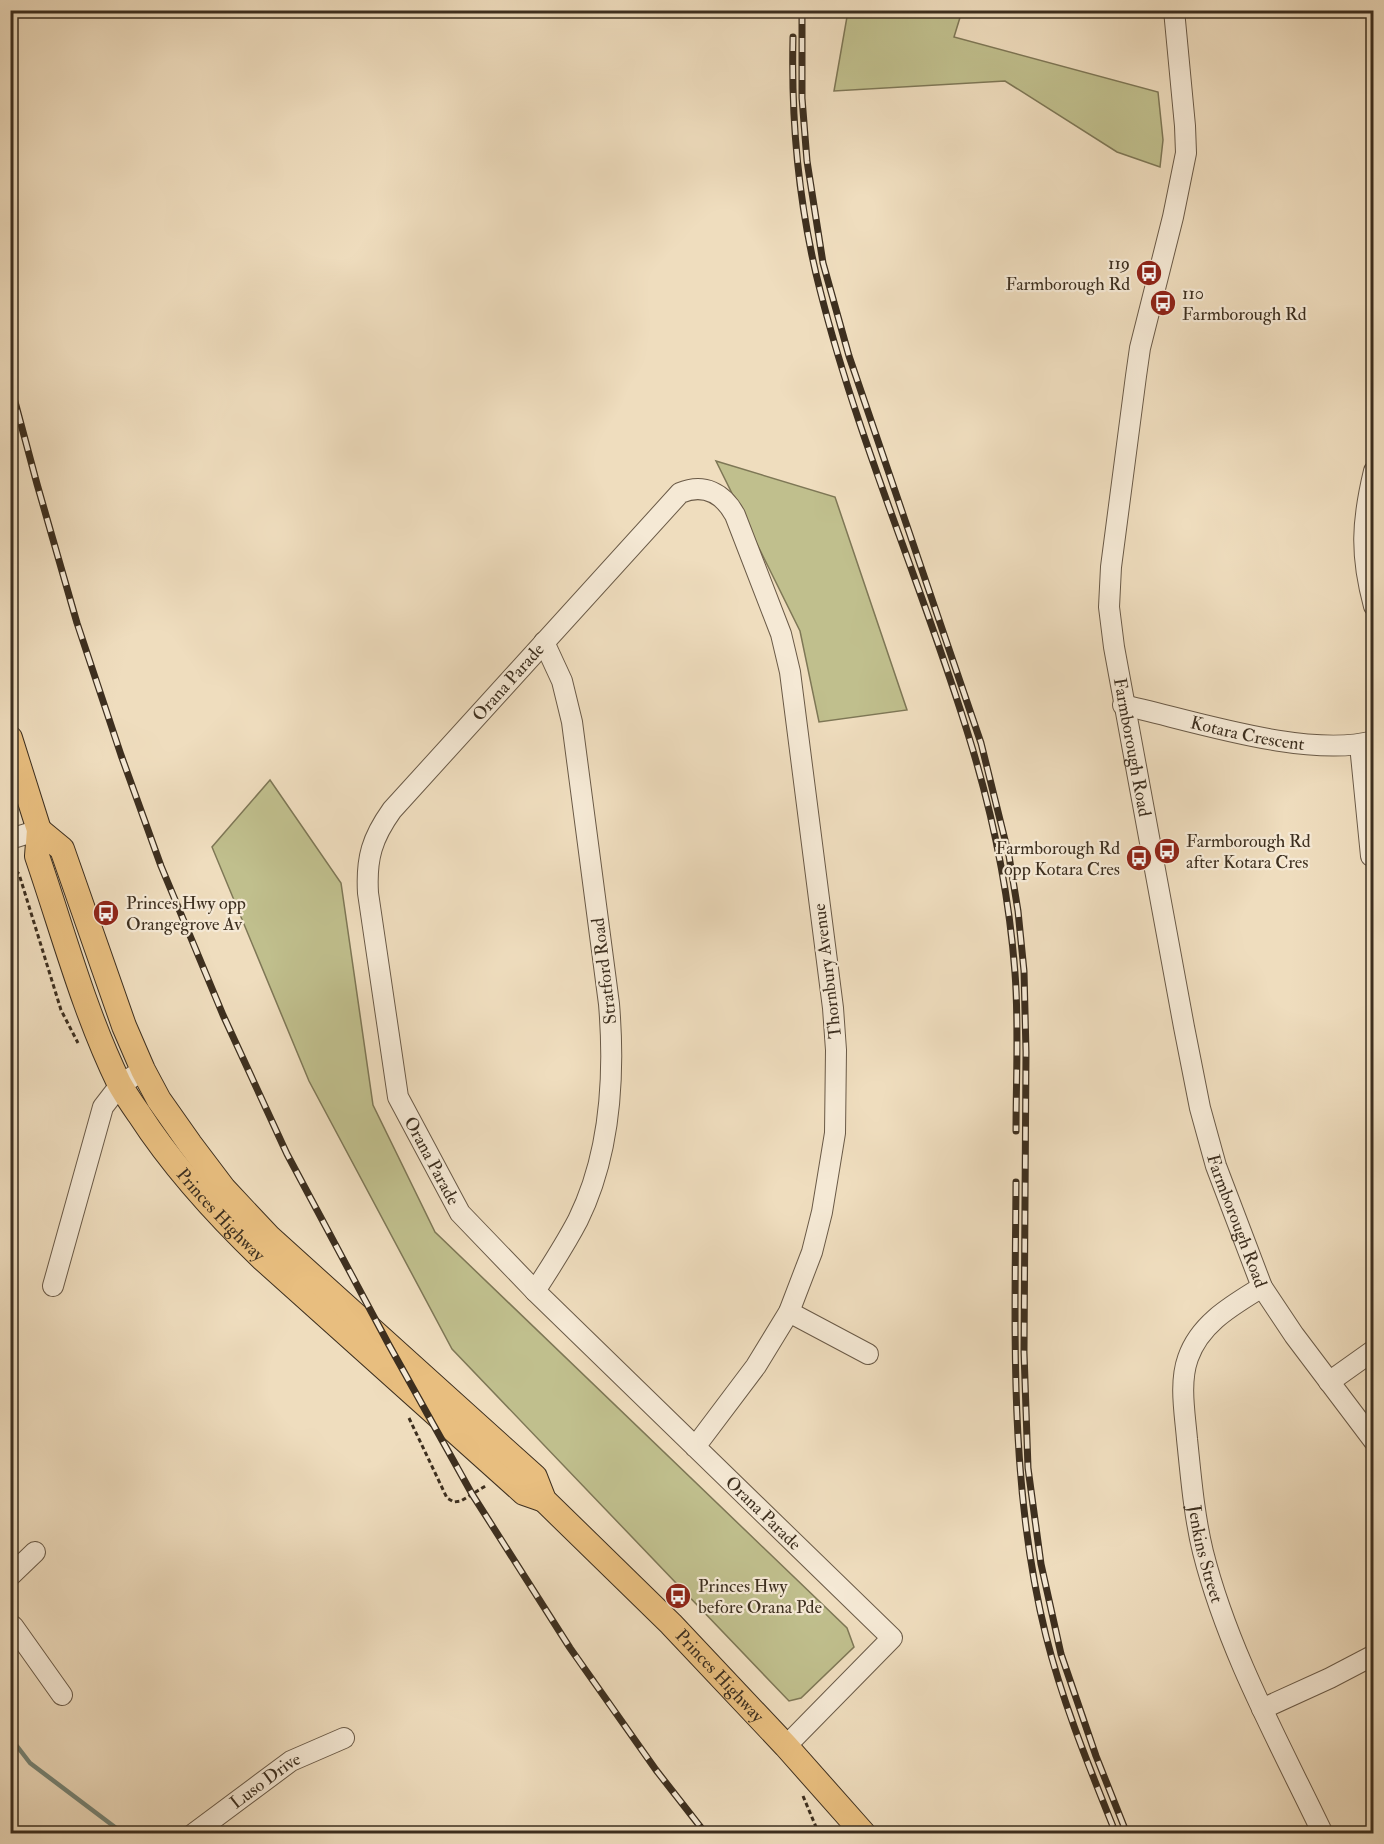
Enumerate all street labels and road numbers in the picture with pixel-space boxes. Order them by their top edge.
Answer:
street label: Orana Parade [467,638,550,726]
street label: Farmborough Road [1108,676,1156,819]
street label: Kotara Crescent [1188,711,1306,756]
street label: Thornbury Avenue [808,902,847,1040]
street label: Stratford Road [587,916,622,1025]
street label: Orana Parade [399,1113,465,1210]
street label: Farmborough Road [1201,1152,1272,1291]
street label: Princes Highway [171,1164,270,1267]
street label: Orana Parade [720,1471,806,1556]
street label: Jenkins Street [1182,1503,1228,1606]
street label: Princes Highway [670,1625,770,1728]
street label: Luso Drive [226,1747,304,1814]

